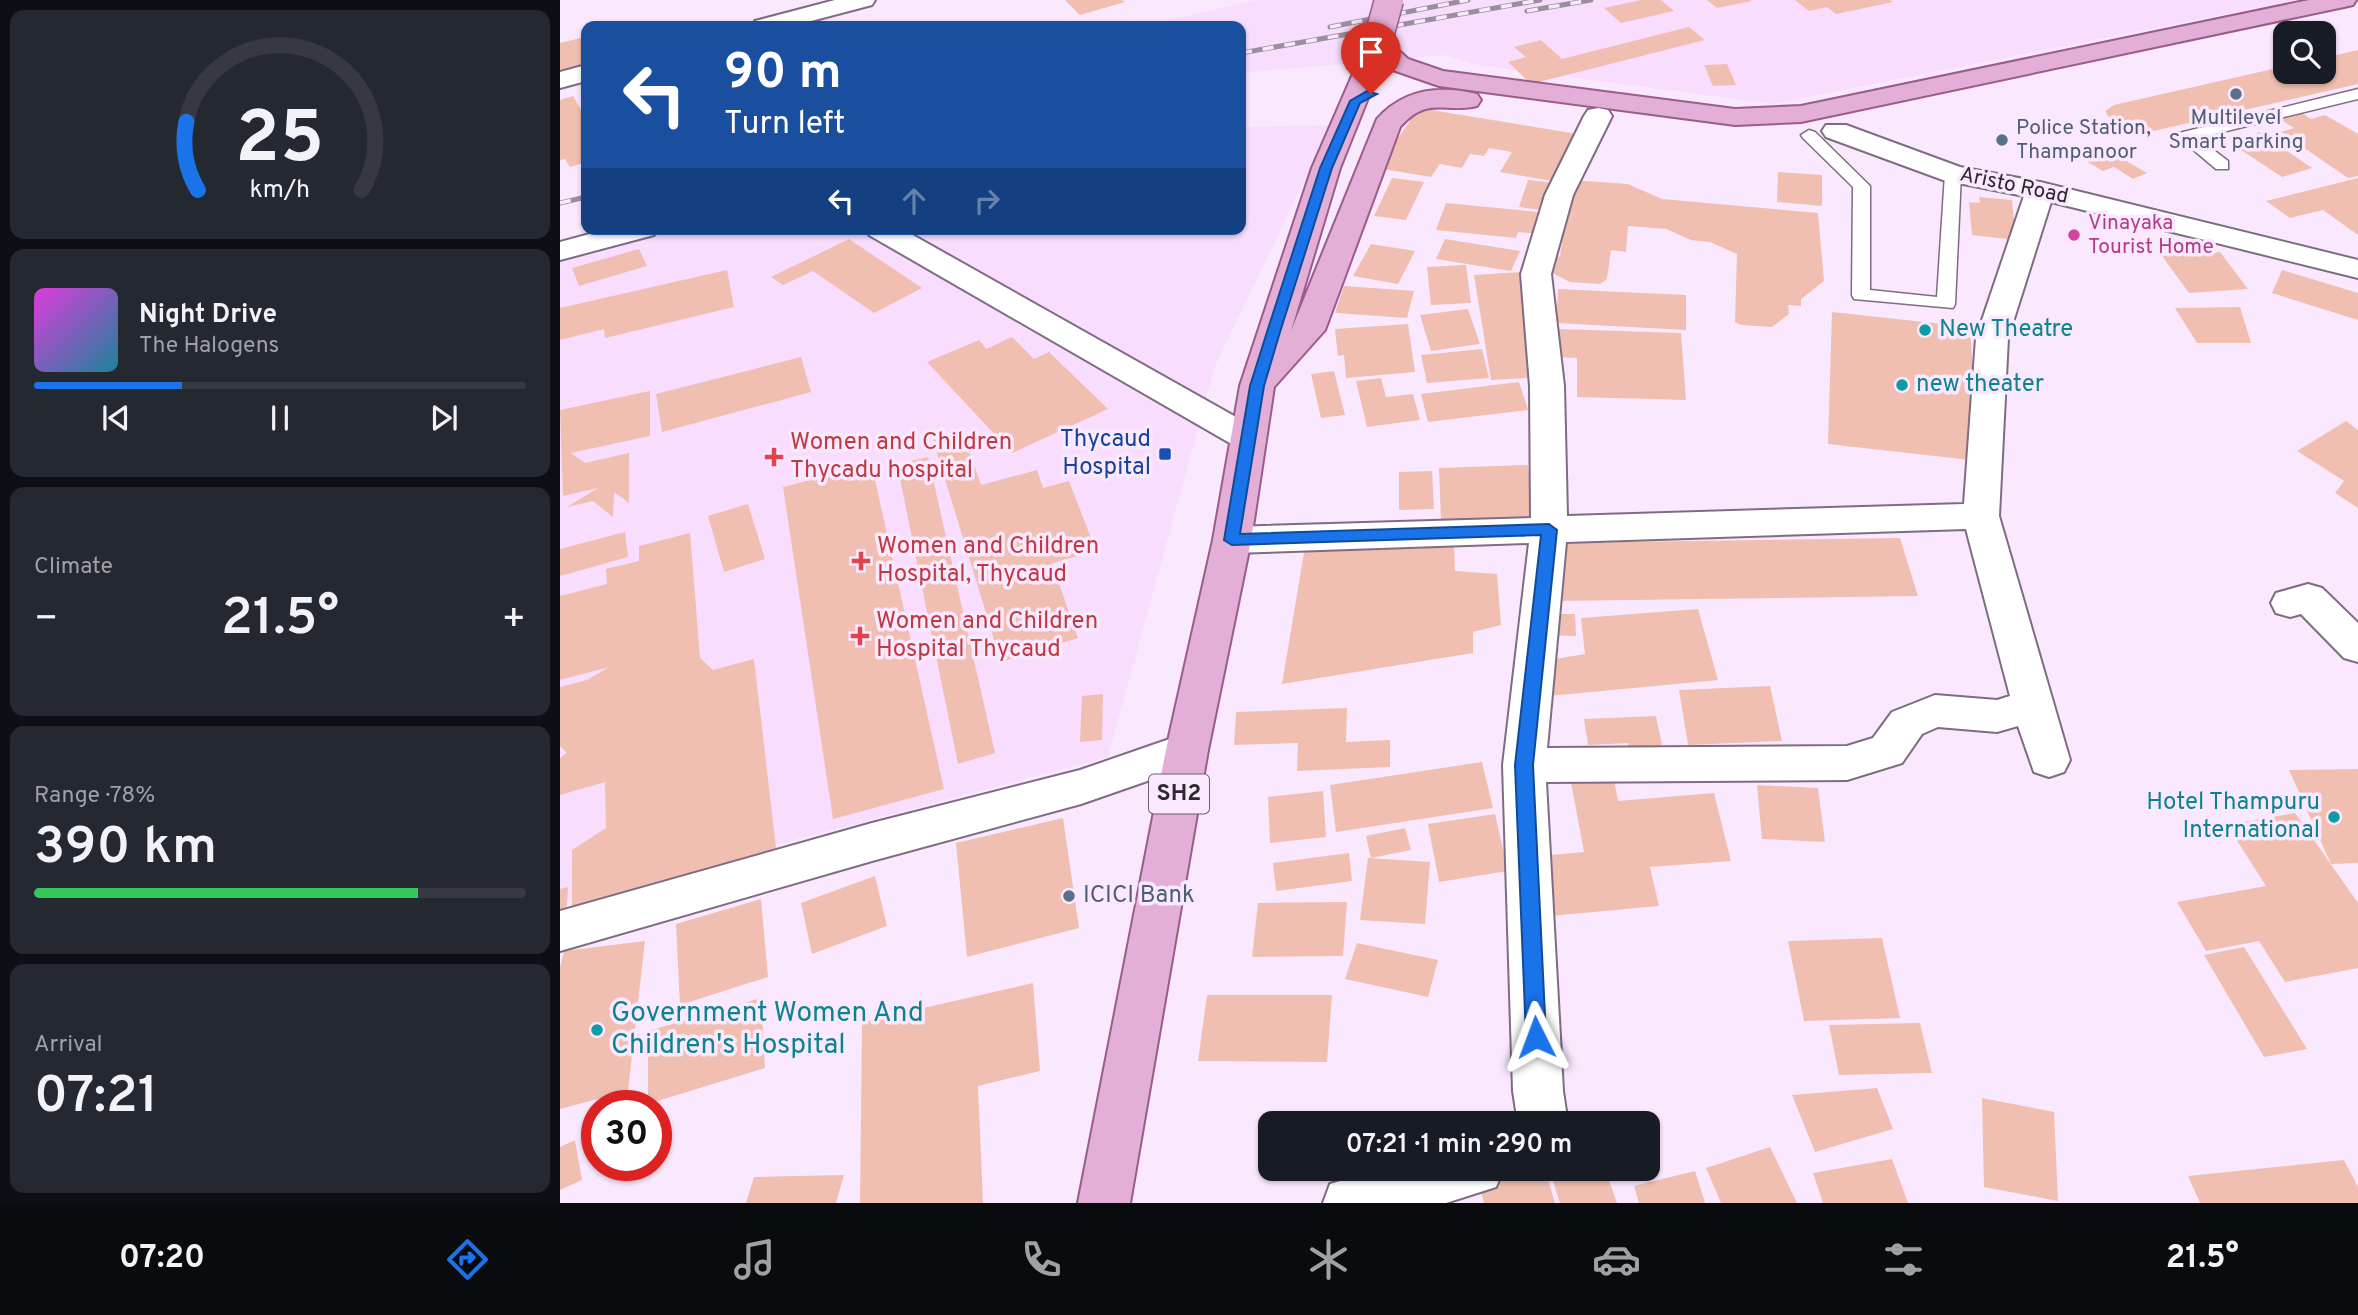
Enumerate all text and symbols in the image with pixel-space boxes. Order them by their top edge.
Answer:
map controls [2273,21,2336,84]
button: search [2273,21,2336,84]
pin [1341,22,1401,94]
icon: arrive [1352,33,1390,71]
text: 90 m [724,44,842,106]
icon: left [609,49,700,140]
marker: Multilevel Smart parking [2228,86,2244,102]
text: 25 [236,97,325,189]
text: Turn left [724,105,845,145]
place label: Multilevel Smart parking [2168,105,2304,156]
place label: Police Station, Thampanoor [2016,115,2151,166]
marker: Police Station, Thampanoor [1994,132,2010,148]
street label: Aristo Road [1957,161,2071,211]
text: km/h [250,175,310,207]
icon: left [822,182,860,220]
icon: ahead [895,182,933,220]
icon: right [968,182,1006,220]
place label: Vinayaka Tourist Home [2088,210,2214,261]
marker: Vinayaka Tourist Home [2066,227,2082,243]
text: Night Drive [139,299,277,332]
place label: New Theatre [1939,315,2073,345]
marker: New Theatre [1917,322,1933,338]
text: The Halogens [139,332,279,361]
place label: new theater [1916,370,2044,400]
marker: new theater [1894,377,1910,393]
icon: previous [97,399,135,437]
icon: pause [261,399,299,437]
icon: next [425,399,463,437]
place label: Thycaud Hospital [1060,425,1151,483]
place label: Women and Children Thycadu hospital [790,428,1012,486]
marker: Thycaud Hospital [1157,446,1173,462]
marker: Women and Children Thycadu hospital [764,447,784,467]
place label: Women and Children Hospital, Thycaud [877,532,1099,590]
marker: Women and Children Hospital, Thycaud [851,551,871,571]
text: Climate [34,553,113,582]
text: 21.5° [221,587,339,653]
text: − [34,596,59,645]
text: + [501,596,526,645]
place label: Women and Children Hospital Thycaud [876,607,1098,665]
marker: Women and Children Hospital Thycaud [850,626,870,646]
road number: SH2 [1149,774,1209,814]
text: Range · 78% [34,782,155,811]
place label: Hotel Thampuru International [2146,788,2320,846]
marker: Hotel Thampuru International [2326,809,2342,825]
text: 390 km [34,816,217,882]
place label: ICICI Bank [1083,881,1195,911]
marker: ICICI Bank [1061,888,1077,904]
place label: Government Women And Children's Hospital [611,996,924,1064]
position arrow [1499,1000,1573,1074]
marker: Government Women And Children's Hospital [589,1022,605,1038]
text: Arrival [34,1031,103,1060]
text: 07:21 [34,1065,158,1131]
speed limit sign: 30 [581,1090,672,1181]
text: 07:21 · 1 min · 290 m [1346,1129,1572,1162]
icon: directions [443,1235,492,1284]
icon: music [730,1235,779,1284]
icon: phone [1017,1235,1066,1284]
icon: climate [1304,1235,1353,1284]
icon: car [1592,1235,1641,1284]
icon: filters [1879,1235,1928,1284]
text: 07:20 [119,1239,205,1279]
text: 21.5° [2166,1239,2239,1279]

